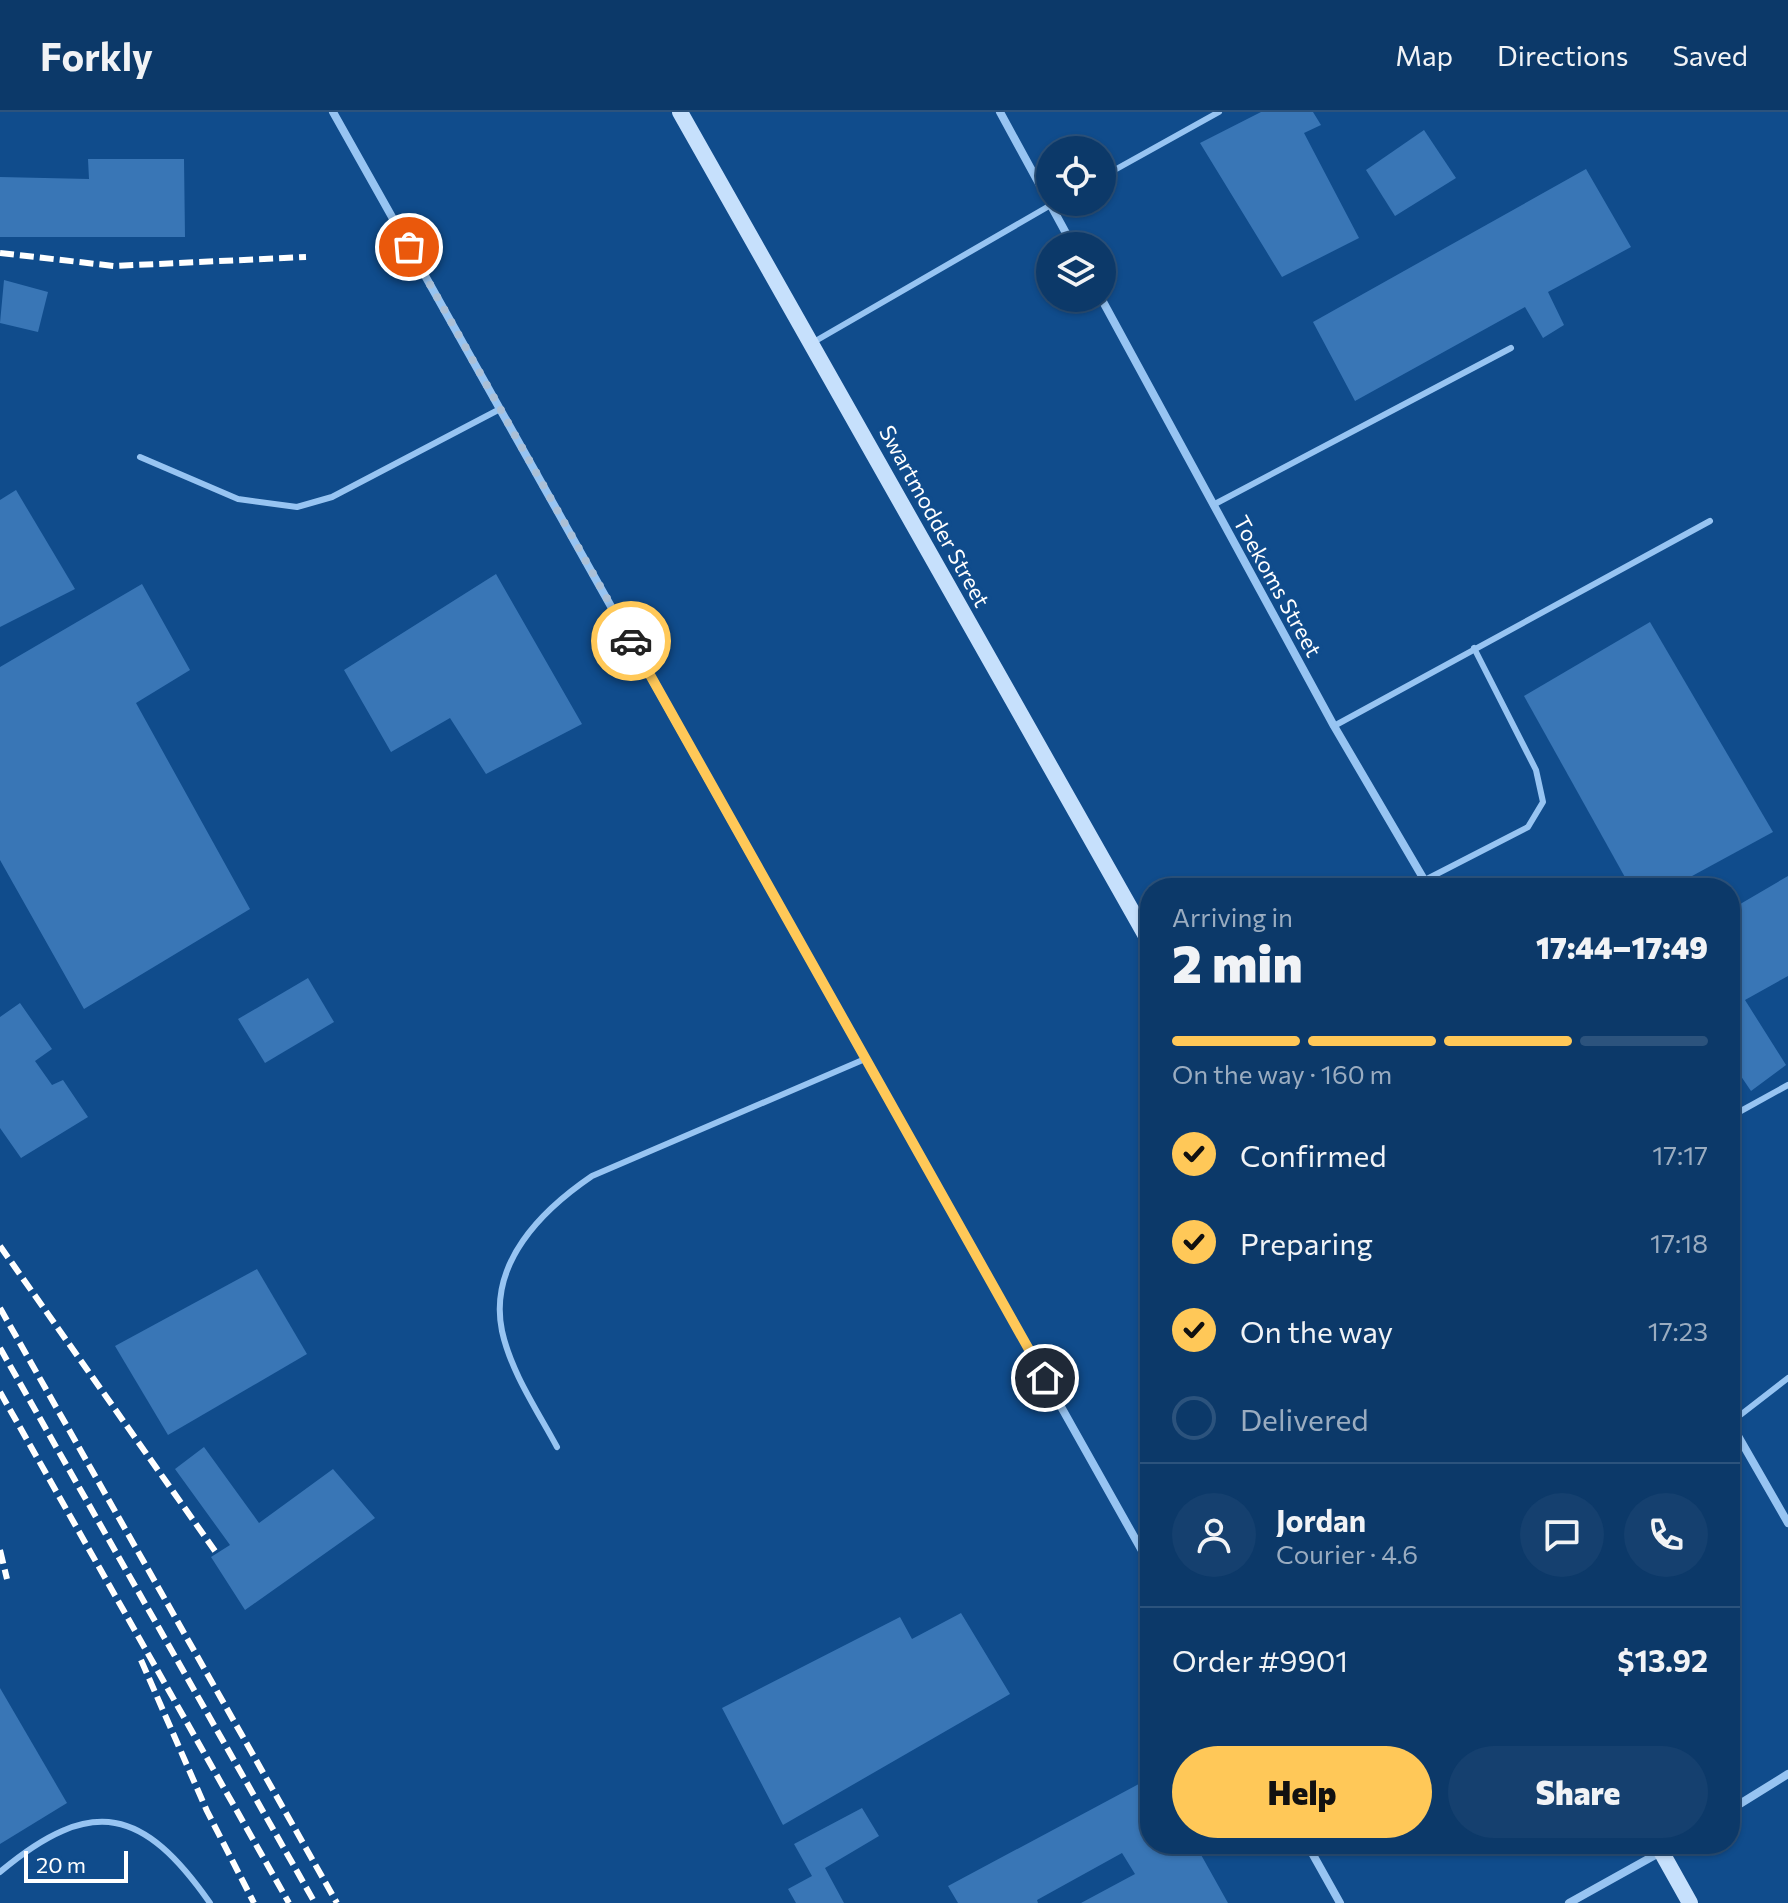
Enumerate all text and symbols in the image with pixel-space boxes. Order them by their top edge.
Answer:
text: Forkly [40,32,153,79]
text: Map [1395,38,1453,72]
text: Directions [1497,38,1628,72]
text: Saved [1672,38,1748,72]
map controls [1036,136,1116,312]
button: locate [1036,136,1116,216]
pin [375,213,443,281]
icon: bag [387,225,431,269]
button: layers [1036,232,1116,312]
street label: Swartmodder Street [874,420,996,612]
street label: Toekoms Street [1228,511,1328,661]
courier [591,601,671,681]
icon: car [609,619,653,663]
text: Arriving in [1172,901,1293,932]
text: 17:44–17:49 [1536,928,1708,965]
text: 2 min [1172,930,1303,994]
text: On the way · 160 m [1172,1058,1392,1089]
icon: check [1172,1132,1216,1176]
text: Confirmed [1240,1136,1387,1173]
text: 17:17 [1652,1139,1708,1170]
icon: check [1172,1220,1216,1264]
text: Preparing [1240,1224,1373,1261]
text: 17:18 [1650,1227,1708,1258]
icon: check [1172,1308,1216,1352]
text: On the way [1240,1312,1393,1349]
text: 17:23 [1648,1315,1708,1346]
pin [1011,1344,1079,1412]
icon: home [1023,1356,1067,1400]
text: Delivered [1240,1400,1369,1437]
button: person [1172,1493,1256,1577]
button: chat [1520,1493,1604,1577]
button: phone [1624,1493,1708,1577]
text: Jordan [1276,1501,1366,1538]
text: Courier · 4.6 [1276,1538,1418,1569]
text: Order #9901 [1172,1641,1348,1678]
text: $13.92 [1617,1641,1708,1678]
button: Help [1172,1746,1432,1838]
button: Share [1448,1746,1708,1838]
scale bar [24,1847,128,1883]
text: 20 m [36,1851,86,1878]

